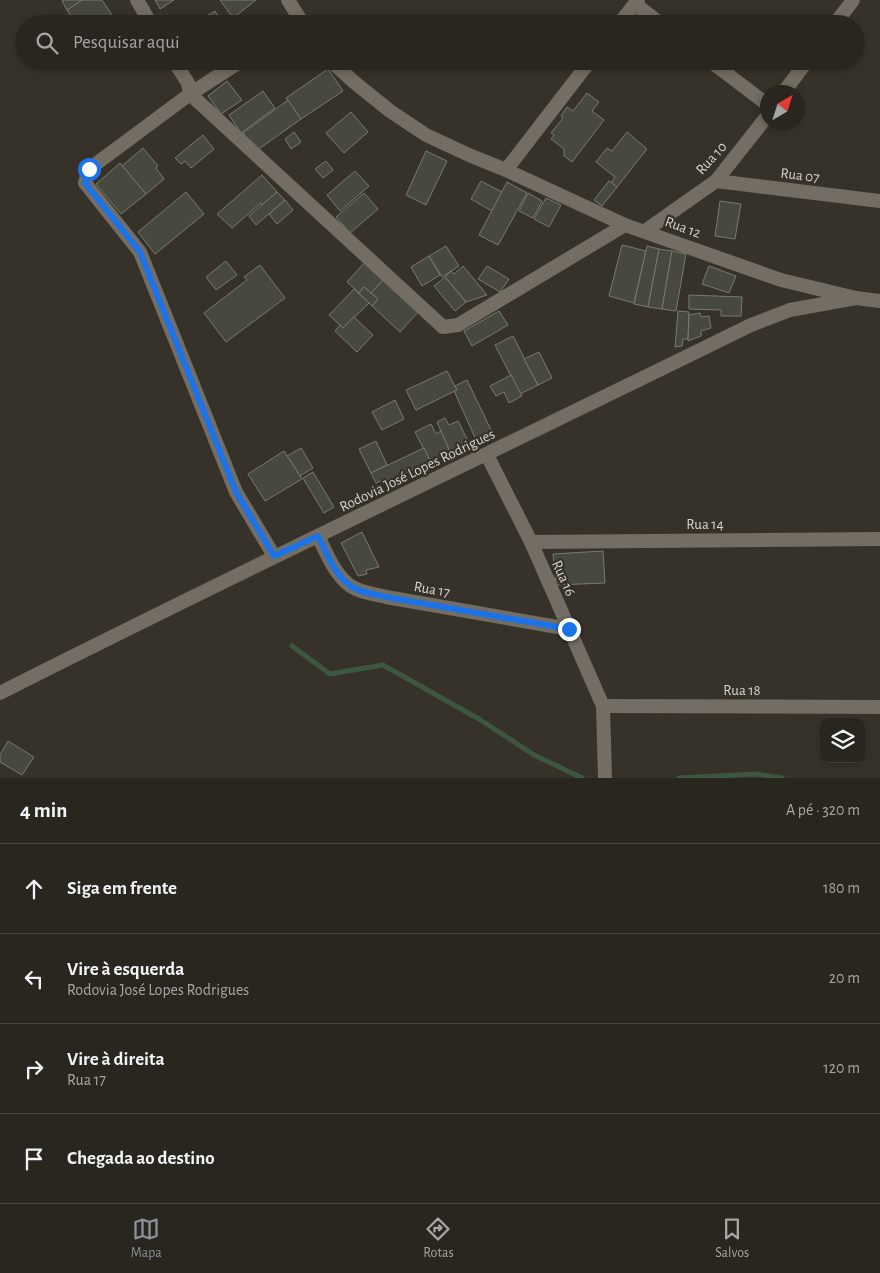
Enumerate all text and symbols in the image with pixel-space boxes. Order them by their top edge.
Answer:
search box [15,15,865,70]
icon: search [33,29,61,57]
text: Pesquisar aqui [73,33,179,52]
north arrow [760,85,805,130]
street label: Rua 10 [693,139,730,178]
route start [78,158,101,181]
street label: Rua 07 [780,166,820,185]
street label: Rua 12 [663,214,703,241]
street label: Rodovia José Lopes Rodrigues [337,426,497,515]
street label: Rua 14 [686,517,724,532]
street label: Rua 16 [549,558,578,598]
street label: Rua 17 [413,579,451,600]
route end [558,618,581,641]
street label: Rua 18 [723,683,761,698]
map controls [820,718,865,763]
button: layers [820,718,865,763]
text: 4 min [20,800,67,821]
text: A pé · 320 m [786,802,860,818]
icon: ahead [20,875,48,903]
text: Siga em frente [67,879,177,898]
text: 180 m [823,880,860,896]
text: Vire à esquerda [67,960,184,979]
icon: left [20,965,48,993]
text: 20 m [829,970,860,986]
text: Rodovia José Lopes Rodrigues [67,982,249,998]
text: Vire à direita [67,1050,165,1069]
icon: right [20,1055,48,1083]
text: 120 m [823,1060,860,1076]
text: Rua 17 [67,1072,106,1088]
icon: arrive [20,1145,48,1173]
text: Chegada ao destino [67,1149,215,1168]
tab: Mapa [131,1215,162,1262]
tab: Rotas [423,1215,454,1262]
tab: Salvos [715,1215,749,1262]

